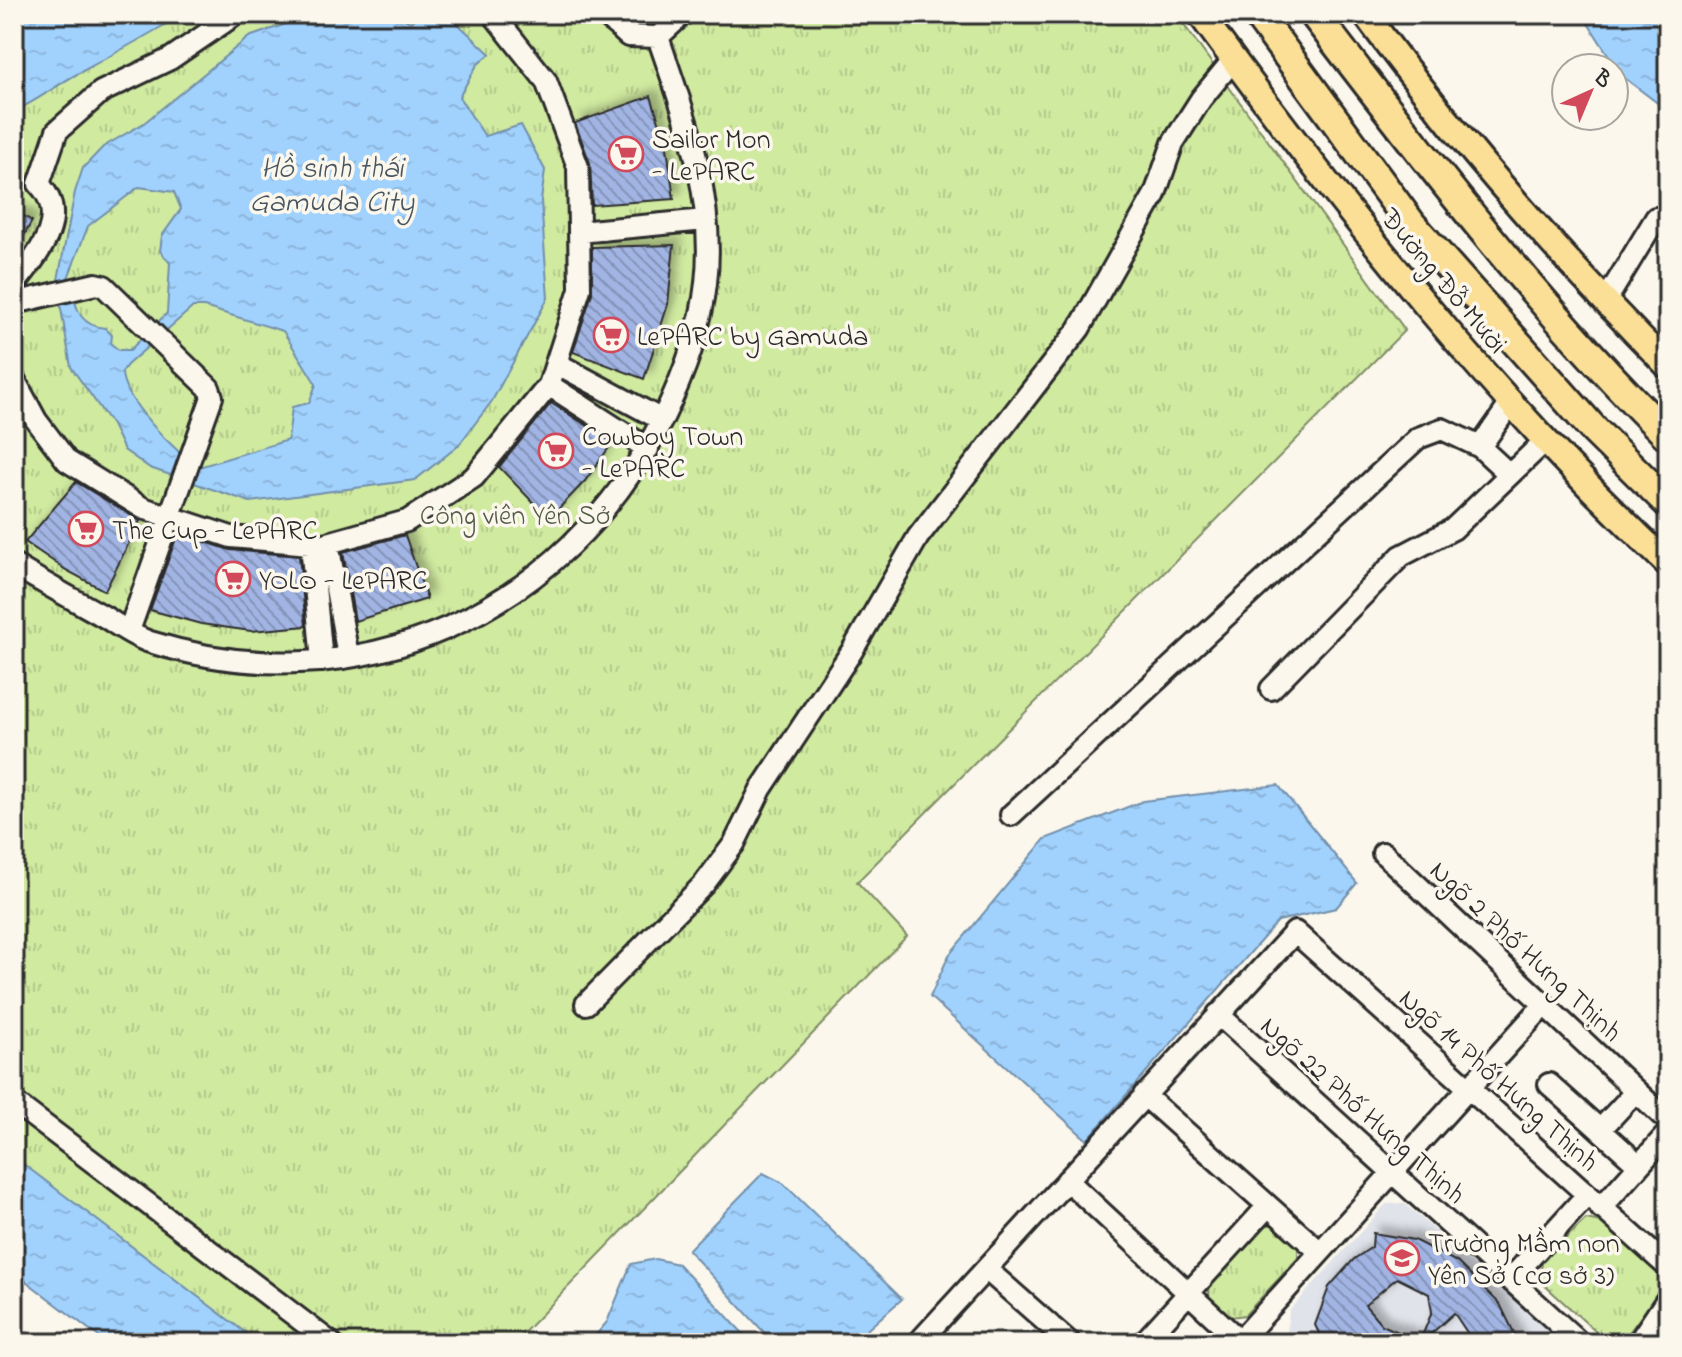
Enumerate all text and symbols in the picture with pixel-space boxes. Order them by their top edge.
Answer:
north arrow [1550,52,1630,132]
text: B [1585,62,1618,97]
place label: Sailor Mon - LePARC [652,121,770,194]
supermarket icon: Sailor Mon - LePARC [607,135,645,173]
water label: Hồ sinh thái Gamuda City [250,148,415,226]
street label: Đường Đỗ Mười [1368,200,1516,364]
supermarket icon: LePARC by Gamuda [592,316,630,354]
place label: LePARC by Gamuda [637,318,868,359]
place label: Cowboy Town - LePARC [582,418,743,491]
supermarket icon: Cowboy Town - LePARC [537,432,575,470]
park label: Công viên Yên Sở [420,497,610,538]
supermarket icon: The Cup - LePARC [67,510,105,548]
place label: The Cup - LePARC [112,512,318,553]
supermarket icon: YOLO - LePARC [214,560,252,598]
place label: YOLO - LePARC [259,562,427,603]
street label: Ngõ 2 Phố Hưng Thịnh [1419,852,1630,1053]
street label: Ngõ 14 Phố Hưng Thịnh [1388,980,1607,1183]
street label: Ngõ 22 Phố Hưng Thịnh [1250,1008,1474,1215]
place label: Trường Mầm non Yên Sở (cơ sở 3) [1428,1225,1620,1298]
school or university icon: Trường Mầm non Yên Sở (cơ sở 3) [1383,1239,1421,1277]

